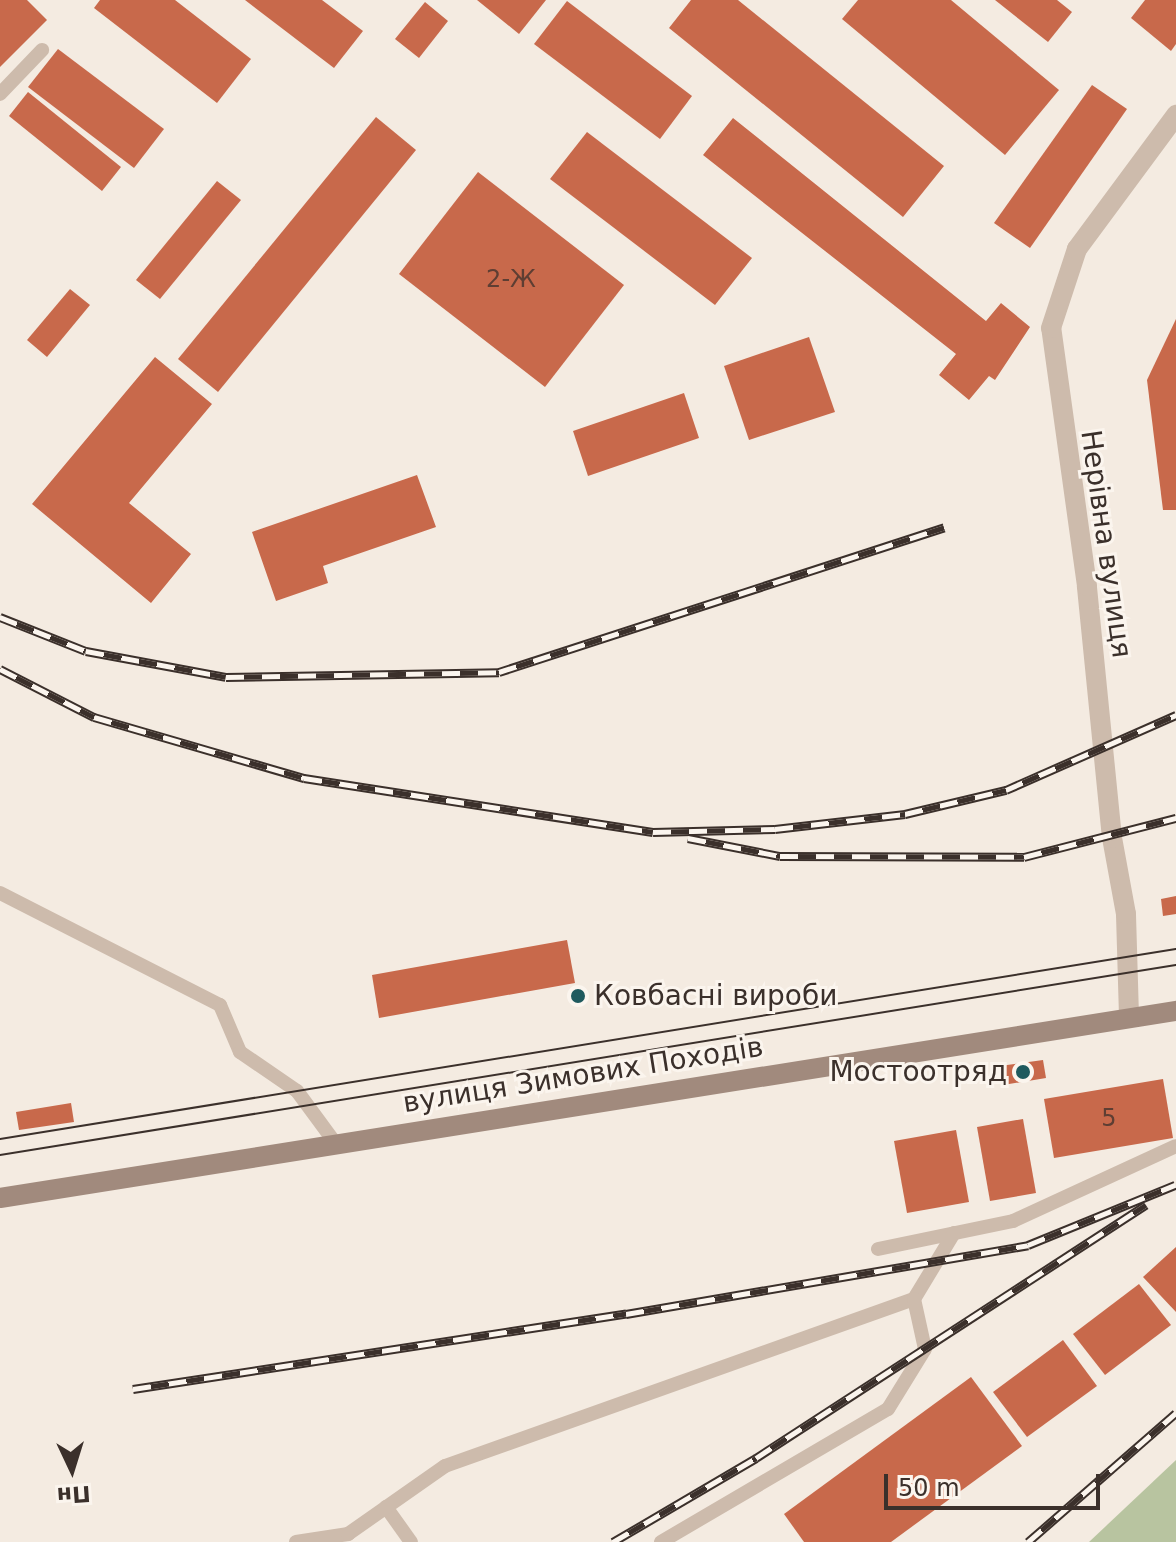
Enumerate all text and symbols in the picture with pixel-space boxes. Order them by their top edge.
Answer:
house number: 2-Ж [486,266,536,294]
street label: Нерівна вулиця [1073,428,1139,660]
place label: Ковбасні вироби [594,979,837,1013]
marker: Ковбасні вироби [569,987,587,1005]
street label: вулиця Зимових Походів [401,1030,765,1120]
place label: Мостоотряд [829,1055,1007,1089]
marker: Мостоотряд [1014,1063,1032,1081]
house number: 5 [1101,1105,1117,1133]
north arrow [32,1430,112,1510]
scale bar [888,1458,1104,1508]
text: 50 m [898,1474,960,1502]
text: Пн [56,1481,91,1508]

